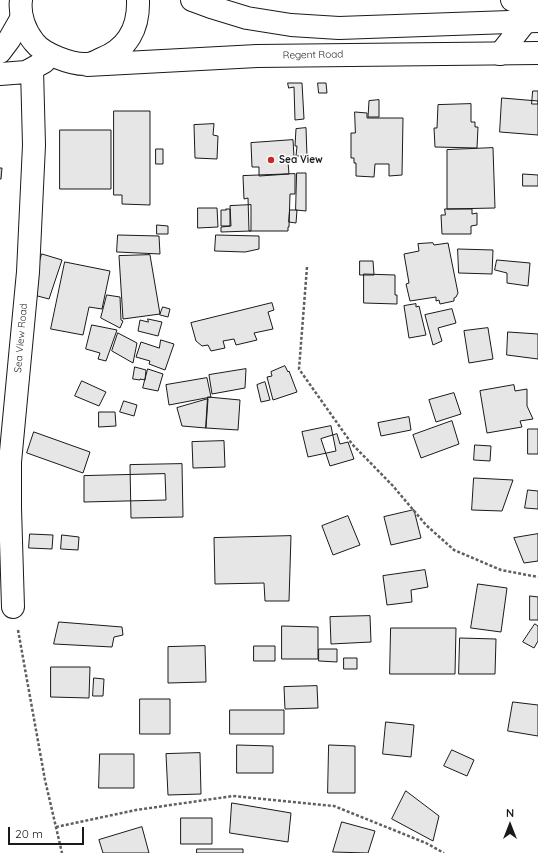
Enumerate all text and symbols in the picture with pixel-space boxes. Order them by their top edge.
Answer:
street label: Regent Road [283,48,343,62]
place label: Sea View [279,154,323,166]
marker: Sea View [266,155,276,165]
street label: Sea View Road [12,303,30,373]
north arrow [490,805,530,845]
text: N [506,806,514,820]
scale bar [10,819,86,845]
text: 20 m [15,826,43,841]

